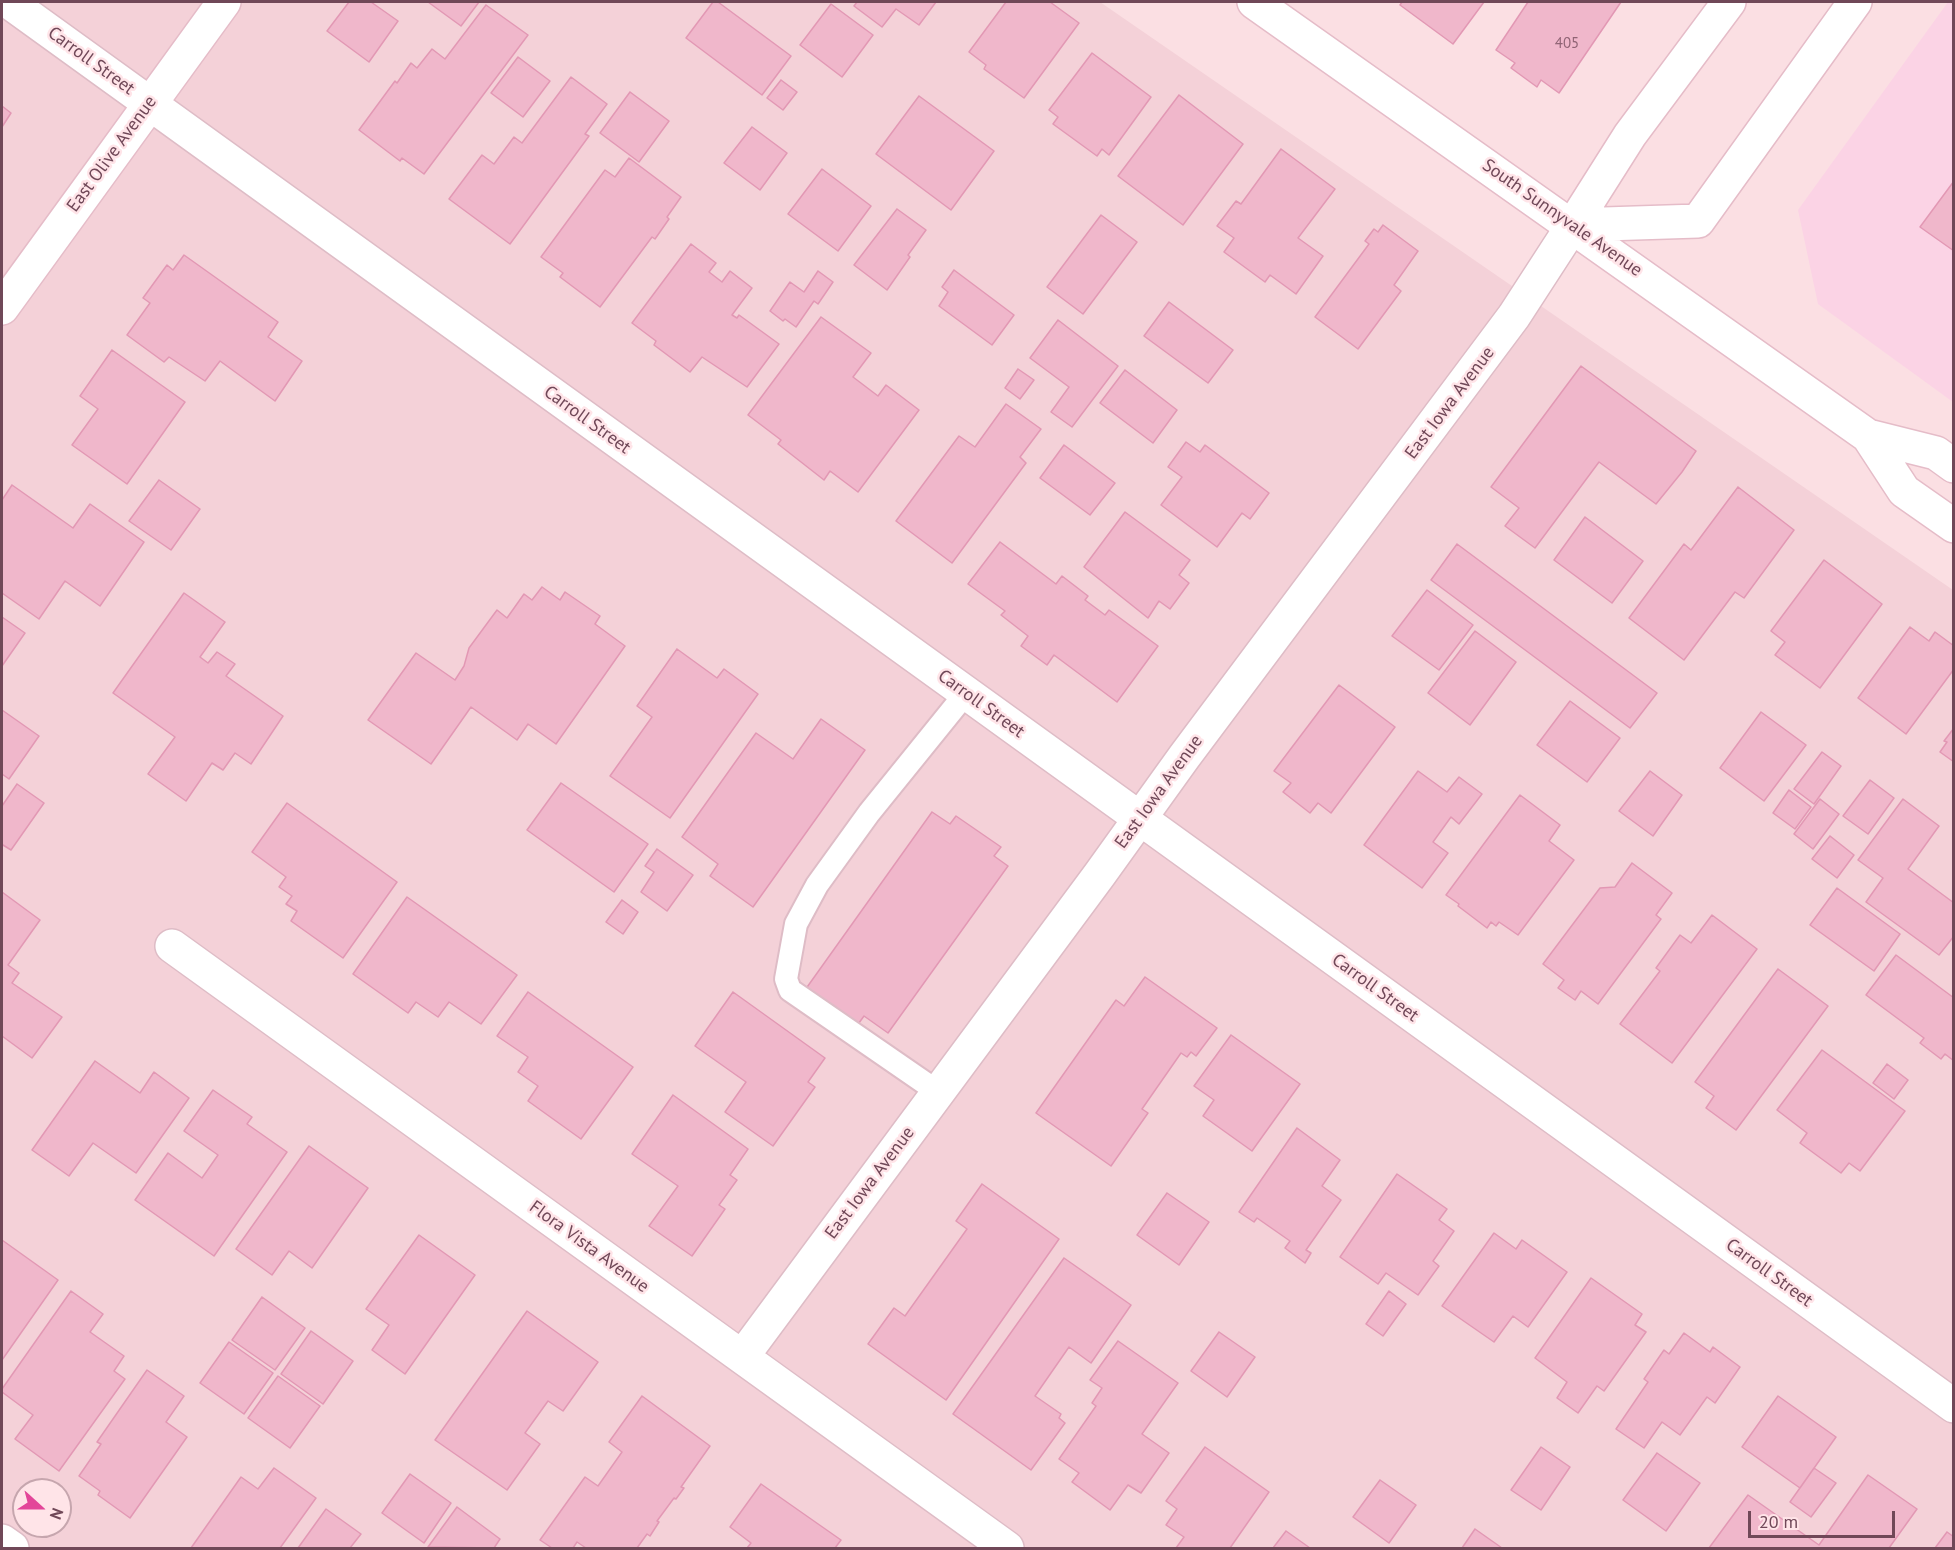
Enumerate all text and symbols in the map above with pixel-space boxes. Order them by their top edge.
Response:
street label: Carroll Street [43,22,139,100]
house number: 405 [1555,35,1579,53]
street label: East Olive Avenue [63,92,161,216]
street label: South Sunnyvale Avenue [1478,155,1646,281]
street label: East Iowa Avenue [1401,343,1499,463]
street label: Carroll Street [539,381,635,459]
street label: Carroll Street [933,665,1029,743]
street label: East Iowa Avenue [1111,731,1207,853]
street label: Carroll Street [1327,949,1423,1027]
street label: East Iowa Avenue [821,1123,919,1243]
street label: Flora Vista Avenue [525,1196,653,1298]
street label: Carroll Street [1721,1234,1817,1312]
north arrow [12,1478,72,1538]
scale bar [1751,1499,1898,1537]
text: N [46,1505,68,1522]
text: 20 m [1759,1510,1798,1533]

